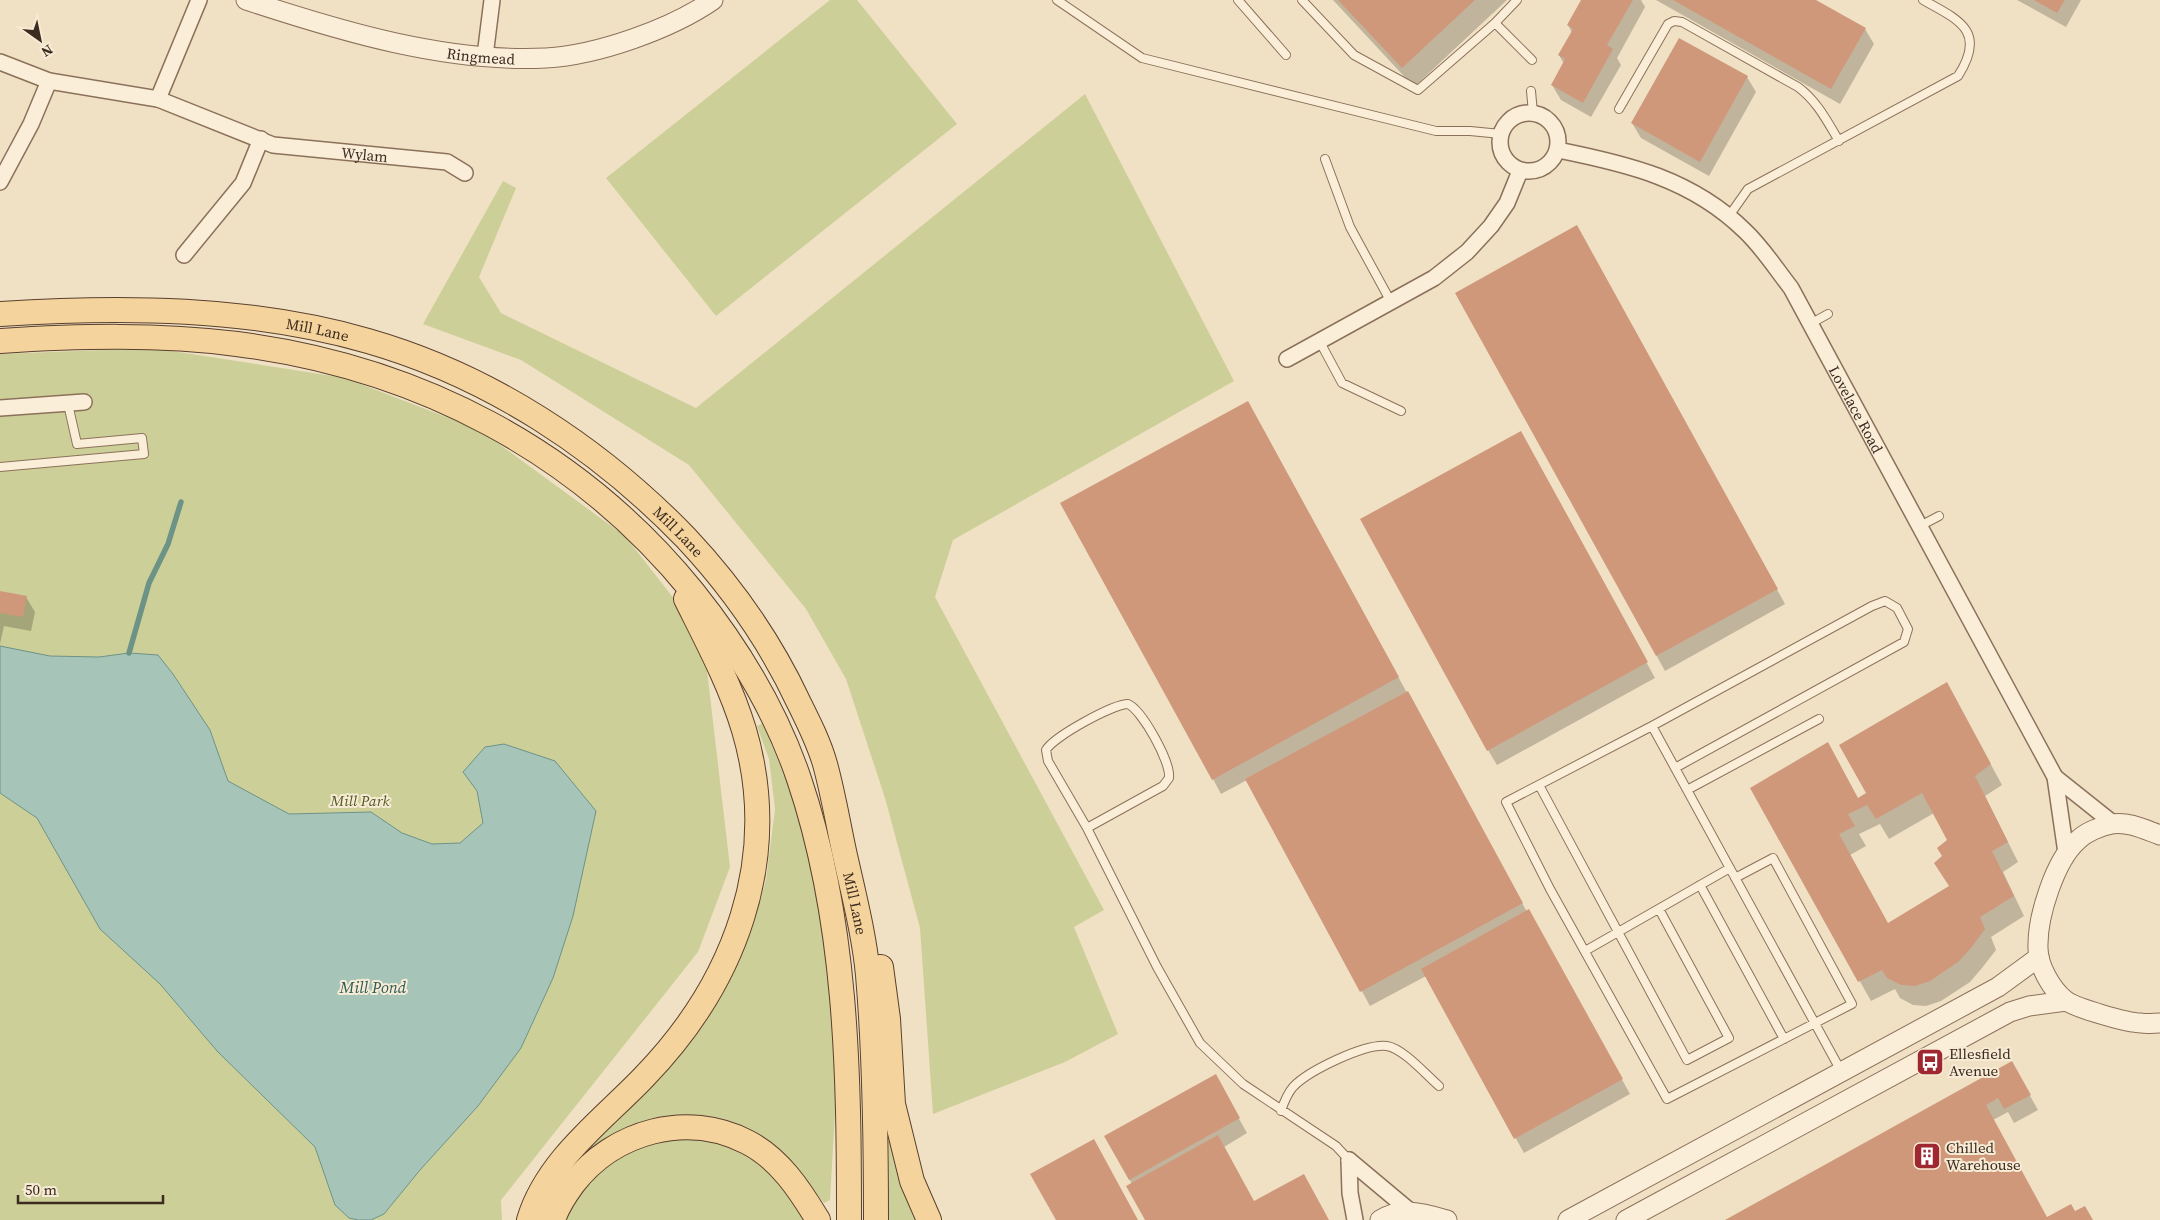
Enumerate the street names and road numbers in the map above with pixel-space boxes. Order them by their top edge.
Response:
street label: Ringmead [445,42,516,69]
street label: Wylam [340,141,389,167]
street label: Mill Lane [285,312,352,346]
street label: Lovelace Road [1824,362,1889,457]
street label: Mill Lane [649,501,709,561]
street label: Mill Lane [839,870,873,937]

